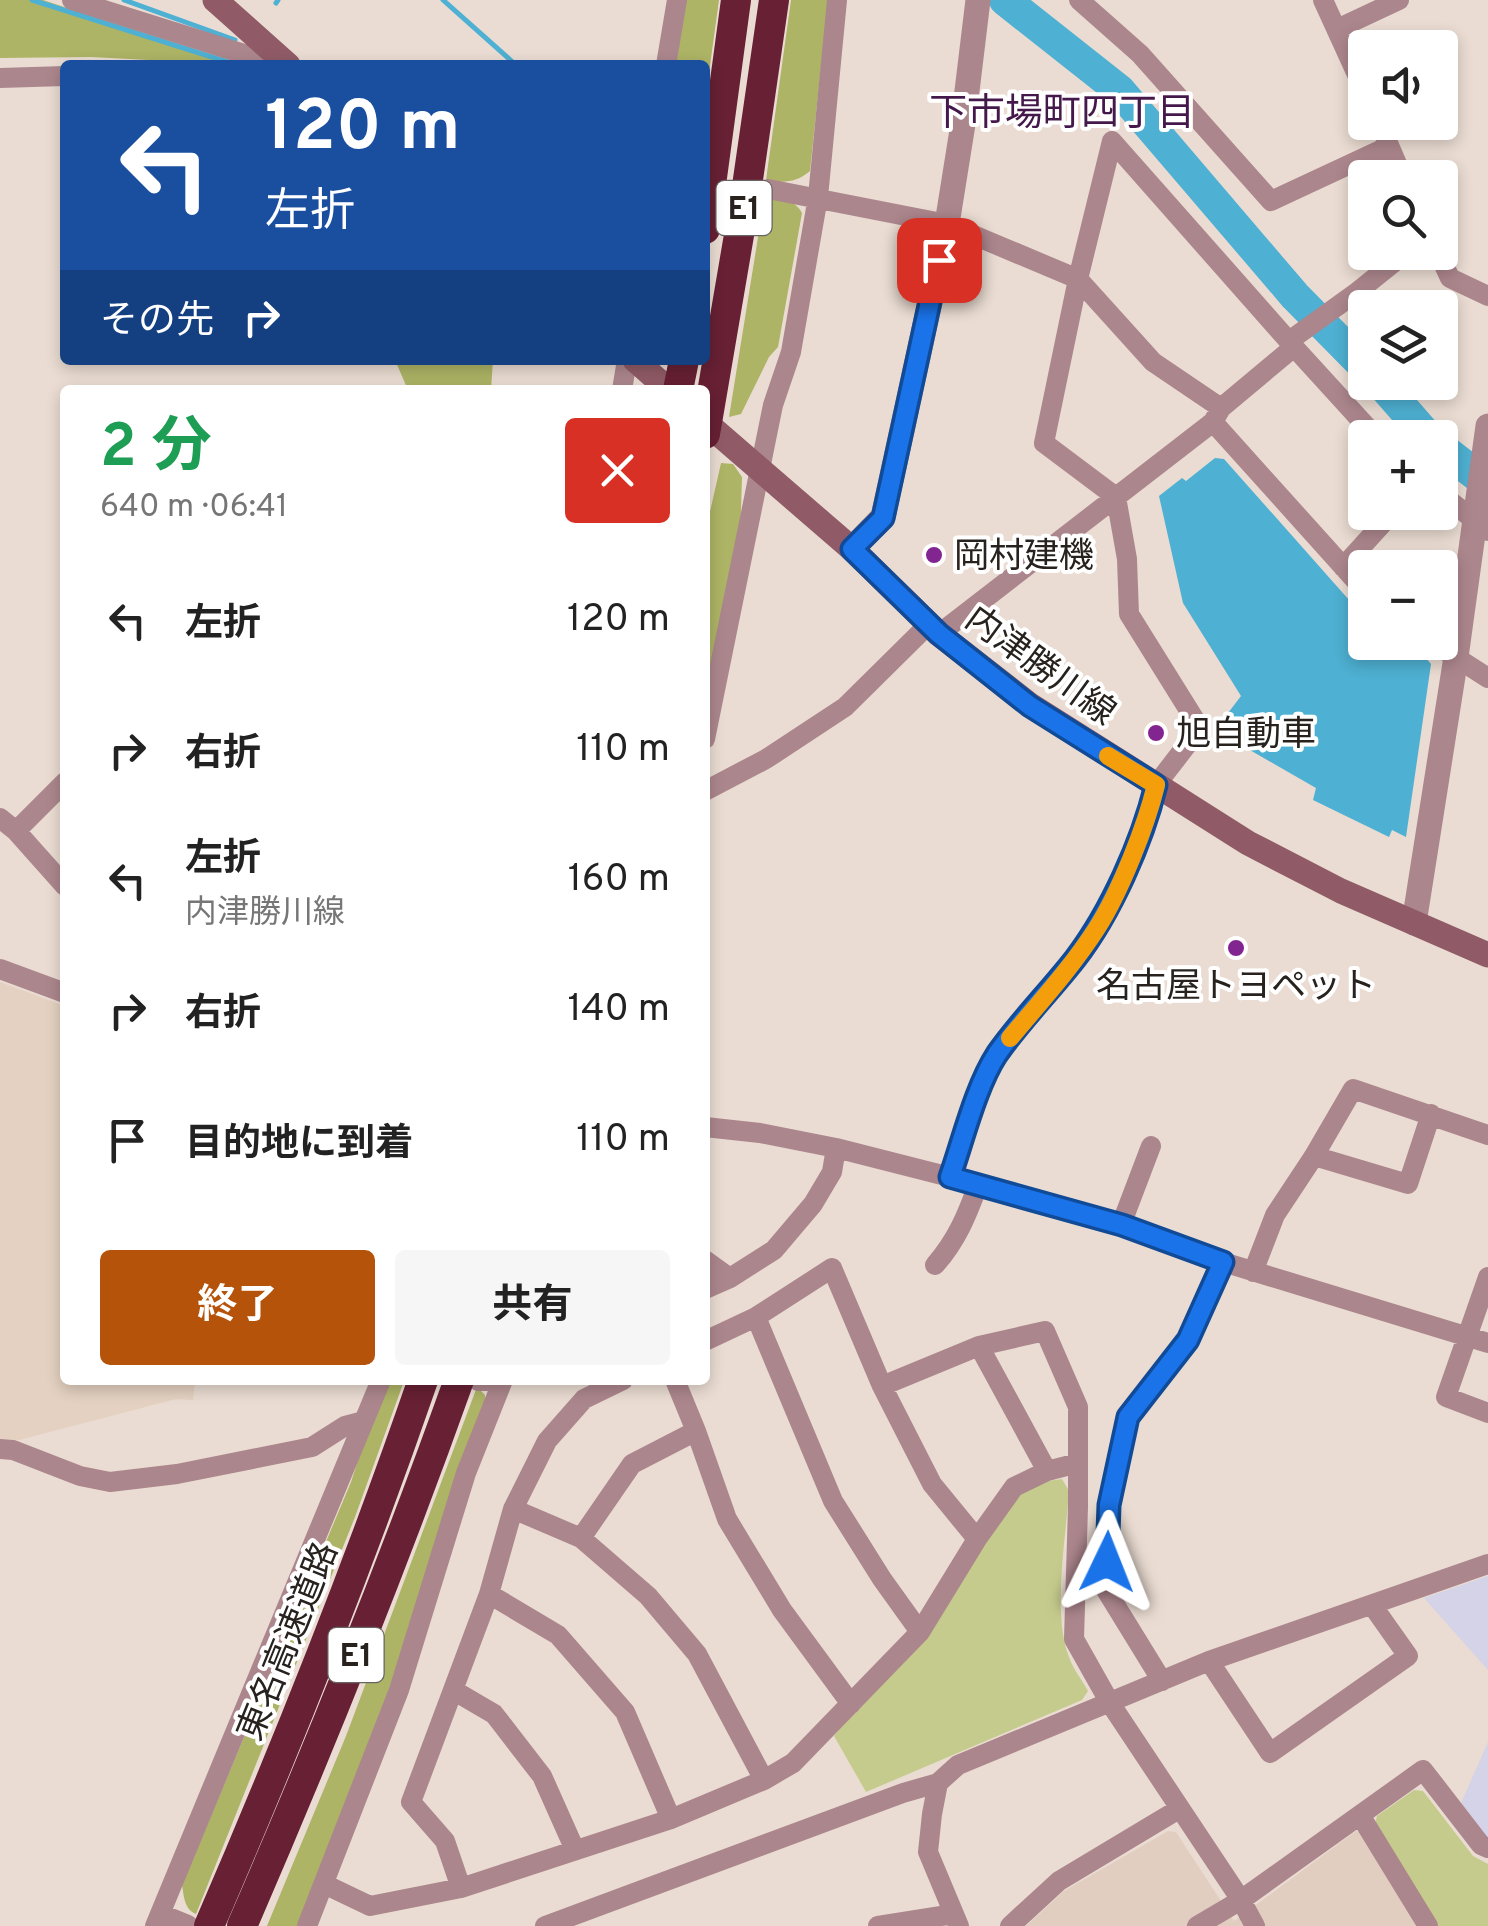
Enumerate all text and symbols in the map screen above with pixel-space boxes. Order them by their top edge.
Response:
map controls [1348,30,1458,660]
button: sound [1348,30,1458,140]
text: 120 m [265,86,461,175]
district label: 下市場町四丁目 [929,91,1195,140]
icon: left [100,100,230,230]
button: search [1348,160,1458,270]
road number: E1 [716,181,772,235]
text: 左折 [265,185,355,242]
pin [897,218,982,303]
icon: arrive [912,233,967,288]
icon: right [234,290,289,345]
button: layers [1348,290,1458,400]
text: その先 [100,298,214,347]
text: 2 分 [100,412,212,488]
button: close [565,418,670,523]
button: + [1348,420,1458,530]
text: 640 m · 06:41 [100,488,288,528]
place label: 岡村建機 [954,536,1094,580]
marker: 岡村建機 [923,544,945,566]
button: − [1348,550,1458,660]
icon: left [100,593,155,648]
text: 120 m [567,596,670,645]
street label: 内津勝川線 [956,598,1123,737]
text: 左折 [185,601,261,650]
place label: 旭自動車 [1176,714,1316,758]
marker: 旭自動車 [1145,722,1167,744]
icon: right [100,723,155,778]
text: 110 m [576,726,670,775]
text: 右折 [185,731,261,780]
text: 左折 [185,836,261,885]
icon: left [100,853,155,908]
text: 160 m [568,856,670,905]
text: 内津勝川線 [185,894,345,934]
marker: 名古屋トヨペット [1225,937,1247,959]
place label: 名古屋トヨペット [1096,966,1376,1010]
icon: right [100,983,155,1038]
text: 140 m [567,986,670,1035]
text: 右折 [185,991,261,1040]
icon: arrive [100,1113,155,1168]
text: 110 m [576,1116,670,1165]
text: 目的地に到着 [185,1121,413,1170]
button: 終了 [100,1250,375,1365]
button: 共有 [395,1250,670,1365]
position arrow [1055,1510,1159,1614]
street label: 東名高速道路 [230,1537,350,1748]
road number: E1 [328,1628,384,1682]

